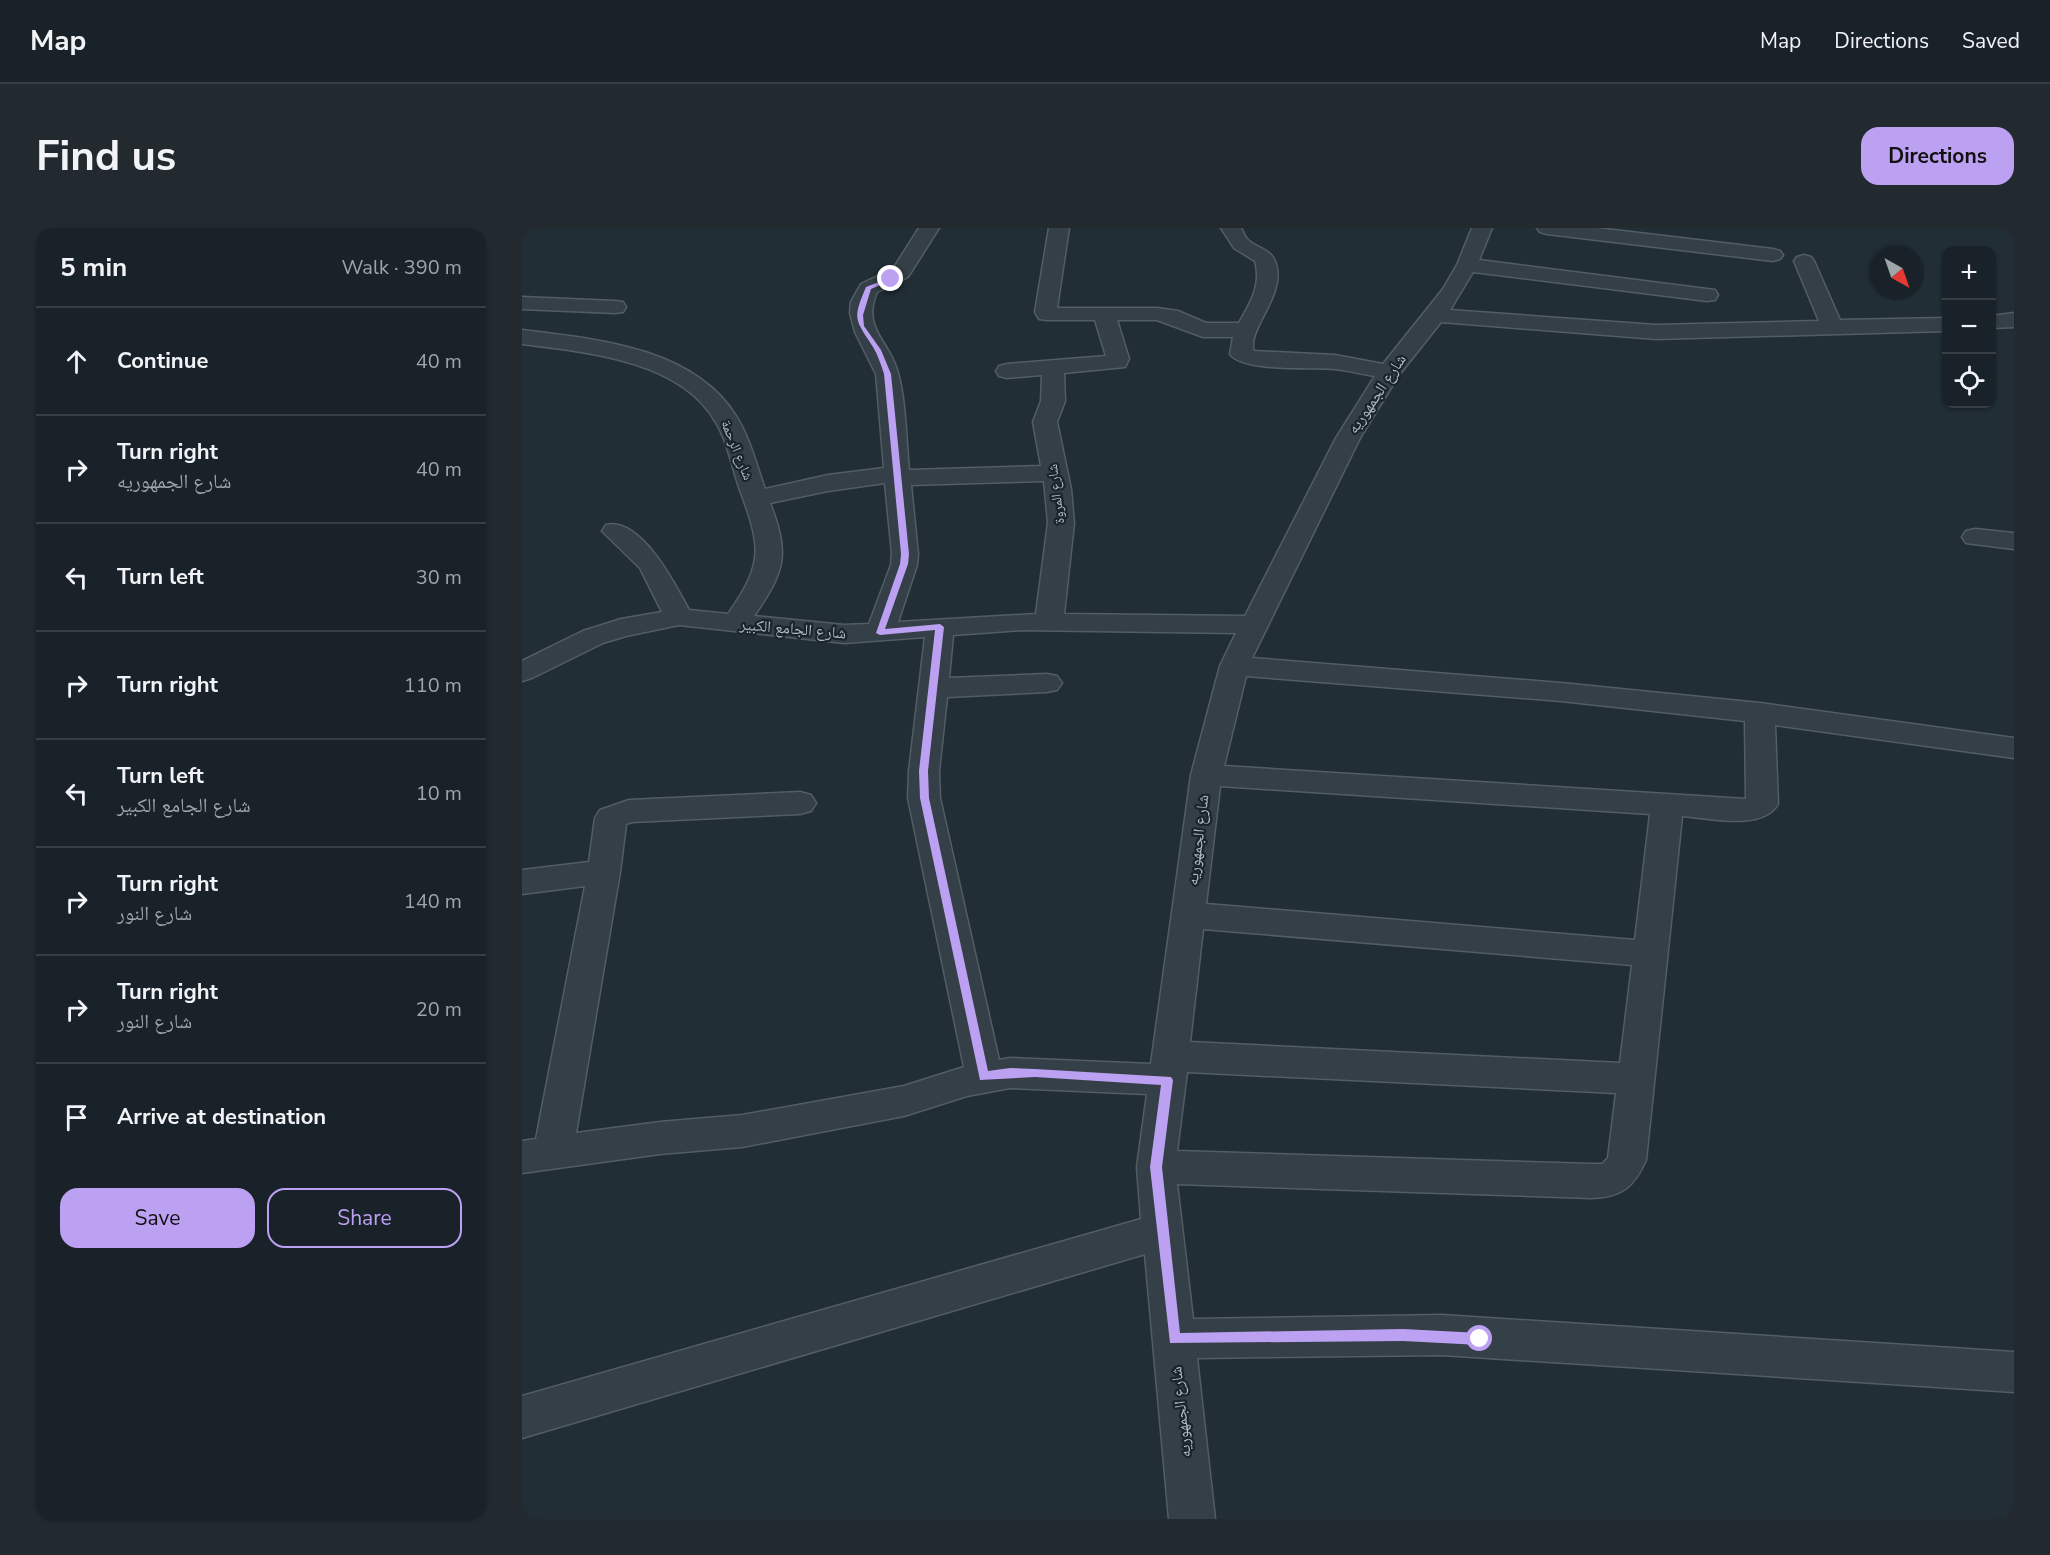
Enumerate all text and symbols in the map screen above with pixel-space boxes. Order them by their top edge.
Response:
text: Map [30,22,86,60]
text: Map [1760,27,1801,55]
text: Directions [1834,27,1929,55]
text: Saved [1962,27,2020,55]
button: Directions [1861,127,2014,185]
text: Find us [36,128,176,185]
north arrow [1870,246,1924,300]
map controls [1942,246,1996,408]
button: + [1942,246,1996,300]
text: 5 min [60,250,127,285]
text: Walk · 390 m [342,254,462,281]
route end [877,265,903,291]
button: − [1942,300,1996,354]
icon: ahead [60,345,93,378]
text: Continue [117,346,208,376]
text: 40 m [416,348,462,375]
street label: شارع الجمهوريه [1342,350,1412,438]
button: locate [1942,354,1996,408]
street label: شارع الرحمة [716,417,758,483]
text: Turn right [117,437,218,467]
icon: right [60,453,93,486]
text: 40 m [416,456,462,483]
street label: شارع المروة [1043,463,1069,525]
text: شارع الجمهوريه [117,468,231,495]
icon: left [60,561,93,594]
text: Turn left [117,562,204,592]
text: 30 m [416,564,462,591]
street label: شارع الجامع الكبير [738,613,847,645]
icon: right [60,669,93,702]
text: Turn right [117,670,218,700]
text: 110 m [404,672,462,699]
text: Turn left [117,761,204,791]
icon: left [60,777,93,810]
text: 10 m [416,780,462,807]
text: شارع الجامع الكبير [117,792,251,819]
street label: شارع الجمهوريه [1182,793,1214,887]
text: Turn right [117,869,218,899]
icon: right [60,885,93,918]
text: 140 m [404,888,462,915]
text: شارع النور [117,900,192,927]
text: Turn right [117,977,218,1007]
icon: right [60,993,93,1026]
text: 20 m [416,996,462,1023]
text: شارع النور [117,1008,192,1035]
icon: arrive [60,1101,93,1134]
text: Arrive at destination [117,1102,326,1132]
button: Save [60,1188,255,1248]
button: Share [267,1188,462,1248]
route start [1466,1325,1492,1351]
street label: شارع الجمهوريه [1165,1365,1197,1459]

